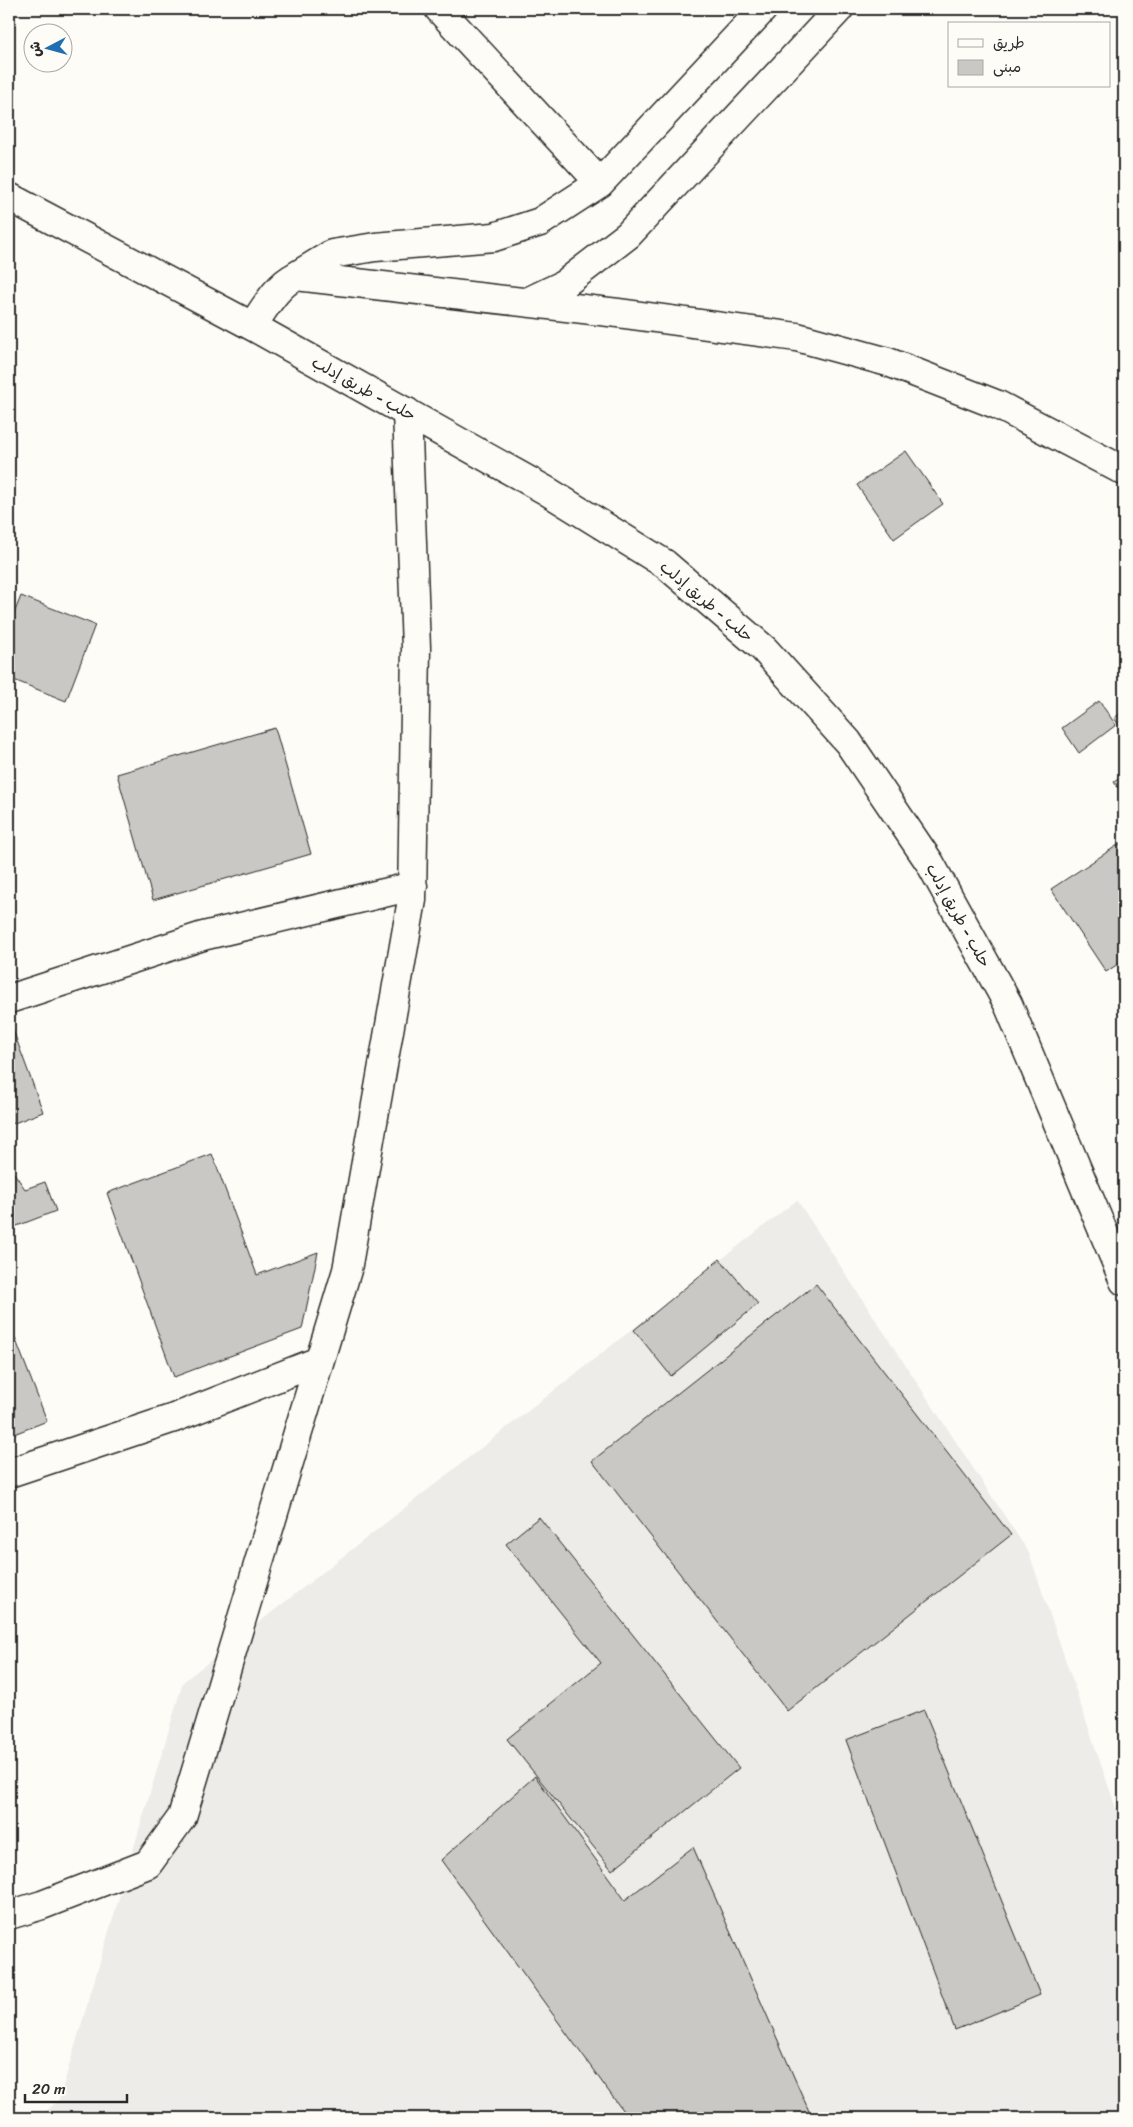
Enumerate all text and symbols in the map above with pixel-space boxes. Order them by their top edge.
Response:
north arrow [22,22,72,72]
legend [948,22,1110,88]
text: طريق [993,30,1025,56]
text: ش [22,40,49,58]
text: مبنى [993,54,1021,80]
street label: حلب - طريق إدلب [306,348,421,429]
street label: حلب - طريق إدلب [653,553,760,650]
street label: حلب - طريق إدلب [918,858,999,973]
scale bar [25,2072,128,2104]
text: 20 m [32,2076,66,2102]

